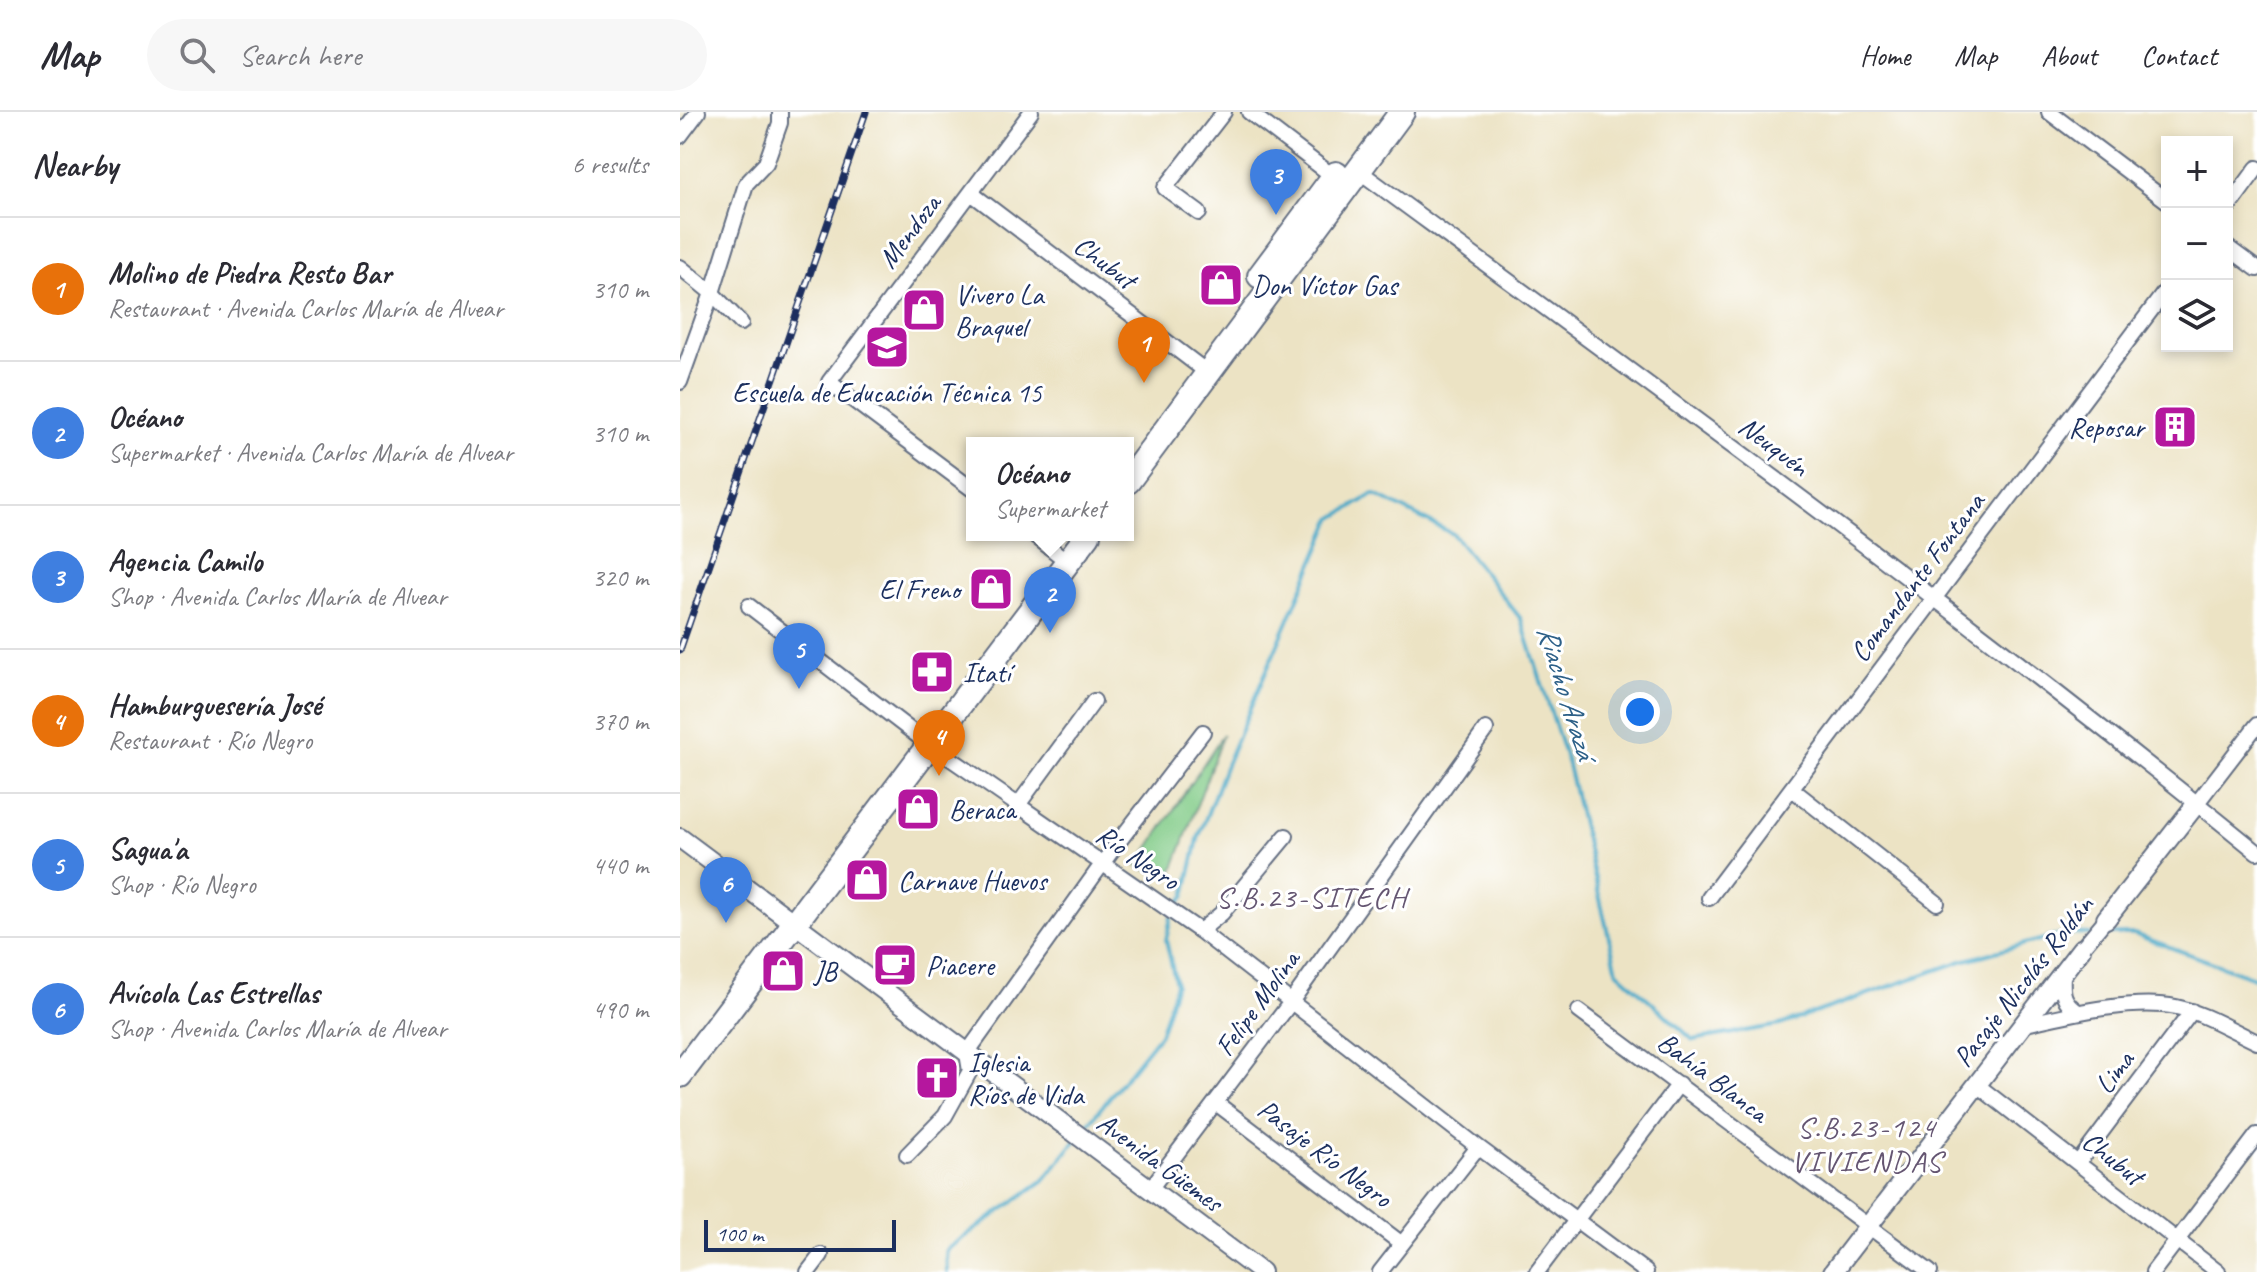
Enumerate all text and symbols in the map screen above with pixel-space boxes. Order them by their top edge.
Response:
search box [147,19,707,91]
text: Map [40,32,99,79]
icon: search [175,33,219,77]
text: Search here [239,36,361,74]
text: Home [1860,38,1910,73]
text: Map [1954,38,1997,73]
text: About [2041,38,2097,73]
text: Contact [2141,38,2217,73]
map controls [2161,136,2233,352]
button: + [2161,136,2233,208]
text: Nearby [32,143,118,186]
text: 6 results [572,148,648,181]
pin: 3 [1250,149,1302,215]
street label: Mendoza [870,185,949,275]
button: − [2161,208,2233,280]
street label: Chubut [1067,227,1146,299]
text: Molino de Piedra Resto Bar [108,254,391,292]
shop icon: Don Víctor Gas [1197,261,1245,309]
place label: Don Víctor Gas [1252,268,1399,303]
text: 1 [52,273,64,306]
text: 310 m [592,273,648,306]
place label: Vivero La Braquel [955,277,1045,344]
button: layers [2161,280,2233,352]
shop icon: Vivero La Braquel [900,286,948,334]
text: Restaurant · Avenida Carlos María de Alvear [108,292,503,325]
pin: 1 [1118,317,1170,383]
school or university icon: Escuela de Educación Técnica 15 [863,323,911,371]
place label: Escuela de Educación Técnica 15 [732,375,1043,410]
text: Océano [108,398,182,436]
building icon: Reposar [2151,403,2199,451]
street label: Neuquén [1732,408,1817,485]
place label: Reposar [2069,410,2146,445]
text: 2 [52,417,64,450]
text: 310 m [592,417,648,450]
text: Supermarket · Avenida Carlos María de Alvear [108,436,513,469]
popup [966,437,1134,541]
text: Océano [995,454,1069,492]
street label: Comandante Fontana [1842,484,1993,669]
text: Supermarket [995,492,1105,525]
text: Agencia Camilo [108,542,262,580]
text: 3 [52,561,64,594]
text: 320 m [592,561,648,594]
shop icon: El Freno [967,565,1015,613]
pin: 2 [1024,567,1076,633]
place label: El Freno [879,572,963,607]
text: Shop · Avenida Carlos María de Alvear [108,580,447,613]
water label: Riacho Arazá [1529,621,1607,770]
pin: 5 [773,623,825,689]
pharmacy icon: Itatí [908,648,956,696]
place label: Itatí [963,655,1016,690]
text: Hamburguesería José [108,686,321,724]
your location [1620,692,1660,732]
text: 4 [52,705,64,738]
text: 370 m [592,705,648,738]
pin: 4 [913,710,965,776]
text: Restaurant · Río Negro [108,724,312,757]
shop icon: Beraca [894,785,942,833]
place label: Beraca [949,792,1018,827]
street label: Río Negro [1090,817,1188,899]
text: Sagua'a [108,830,187,868]
text: 5 [52,849,64,882]
text: 440 m [592,849,648,882]
shop icon: Carnave Huevos [843,856,891,904]
pin: 6 [700,857,752,923]
place label: Carnave Huevos [898,863,1049,898]
text: Shop · Río Negro [108,868,256,901]
district label: S.B.23-SITECH [1216,878,1411,916]
street label: Pasaje Nicolás Roldán [1945,887,2102,1074]
cafe icon: Piacere [871,941,919,989]
street label: Felipe Molina [1207,941,1309,1063]
shop icon: JB [759,947,807,995]
place label: Piacere [926,948,996,983]
place label: JB [812,954,840,989]
text: Avícola Las Estrellas [108,974,320,1012]
text: 6 [52,993,64,1026]
text: 490 m [592,993,648,1026]
text: Shop · Avenida Carlos María de Alvear [108,1012,447,1045]
street label: Bahía Blanca [1651,1024,1777,1131]
street label: Lima [2087,1042,2142,1100]
place label: Iglesia Ríos de Vida [968,1045,1085,1112]
church icon: Iglesia Ríos de Vida [913,1054,961,1102]
street label: Pasaje Río Negro [1251,1091,1401,1216]
street label: Avenida Güemes [1090,1105,1232,1221]
district label: S.B.23-124 VIVIENDAS [1791,1108,1946,1180]
street label: Chubut [2075,1123,2154,1195]
scale bar [704,1216,896,1252]
text: 100 m [716,1220,763,1248]

